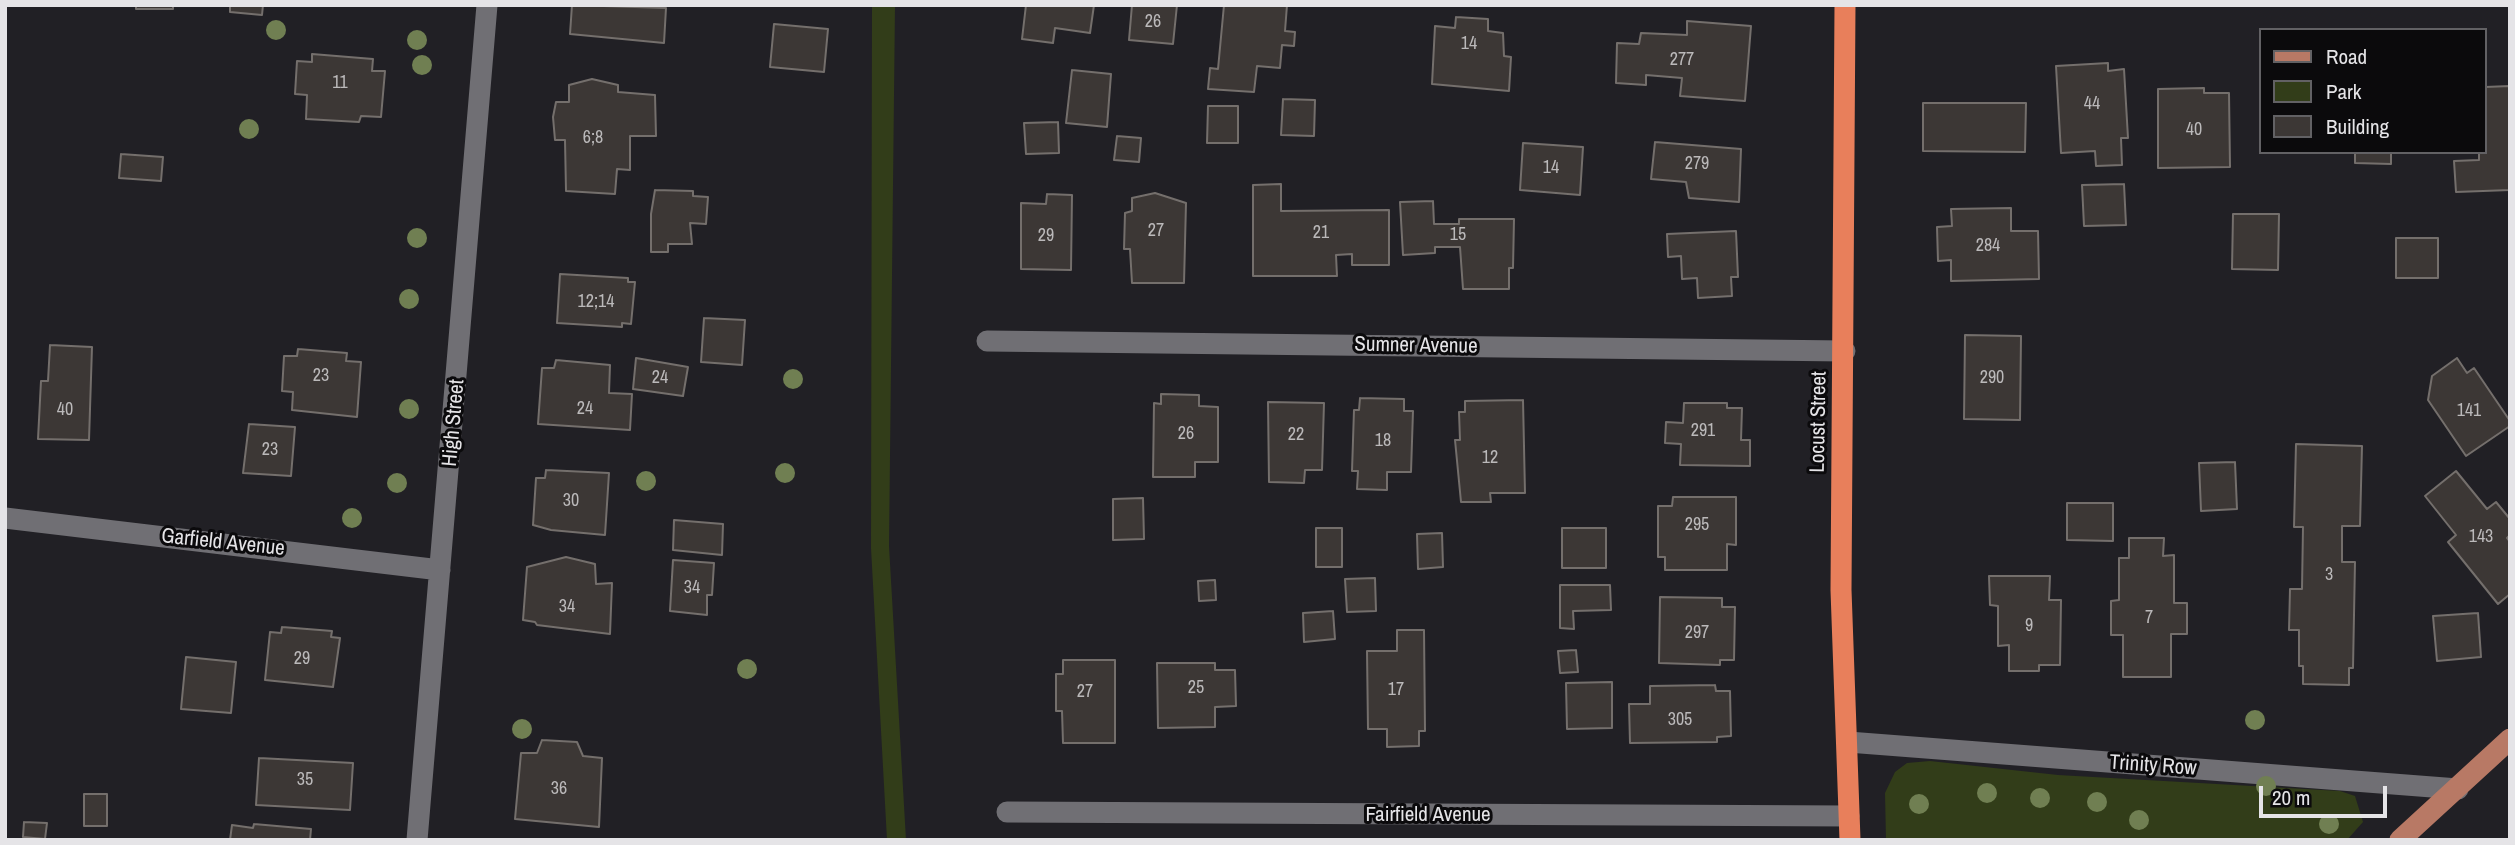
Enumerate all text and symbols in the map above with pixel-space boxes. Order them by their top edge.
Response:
house number: 26 [1145,11,1161,33]
legend [2260,28,2487,154]
house number: 14 [1461,33,1477,55]
text: Road [2326,42,2367,71]
house number: 277 [1670,49,1694,71]
house number: 11 [332,72,348,94]
text: Park [2326,77,2361,106]
house number: 44 [2084,93,2100,115]
text: Building [2326,112,2389,141]
house number: 40 [2186,119,2202,141]
house number: 6;8 [583,127,603,149]
house number: 279 [1685,153,1709,175]
house number: 14 [1543,157,1559,179]
house number: 27 [1148,220,1164,242]
house number: 21 [1313,222,1329,244]
house number: 15 [1450,224,1466,246]
house number: 29 [1038,225,1054,247]
house number: 284 [1976,235,2000,257]
house number: 12;14 [578,291,614,313]
street label: Sumner Avenue [1354,332,1478,360]
house number: 23 [313,365,329,387]
house number: 24 [652,367,668,389]
house number: 290 [1980,367,2004,389]
street label: Locust Street [1806,371,1832,473]
street label: High Street [438,379,470,467]
house number: 24 [577,398,593,420]
house number: 40 [57,399,73,421]
house number: 141 [2457,400,2481,422]
house number: 291 [1691,420,1715,442]
house number: 26 [1178,423,1194,445]
house number: 22 [1288,424,1304,446]
house number: 18 [1375,430,1391,452]
house number: 23 [262,439,278,461]
house number: 12 [1482,447,1498,469]
house number: 30 [563,490,579,512]
house number: 295 [1685,514,1709,536]
street label: Garfield Avenue [160,524,286,562]
house number: 143 [2469,526,2493,548]
house number: 3 [2325,564,2333,586]
house number: 34 [684,577,700,599]
house number: 34 [559,596,575,618]
house number: 7 [2145,607,2153,629]
house number: 9 [2025,615,2033,637]
house number: 297 [1685,622,1709,644]
house number: 29 [294,648,310,670]
house number: 25 [1188,677,1204,699]
house number: 17 [1388,679,1404,701]
house number: 27 [1077,681,1093,703]
house number: 305 [1668,709,1692,731]
street label: Trinity Row [2109,750,2197,782]
house number: 35 [297,769,313,791]
scale bar [2263,772,2391,816]
house number: 36 [551,778,567,800]
text: 20 m [2272,783,2310,812]
street label: Fairfield Avenue [1365,802,1491,828]

